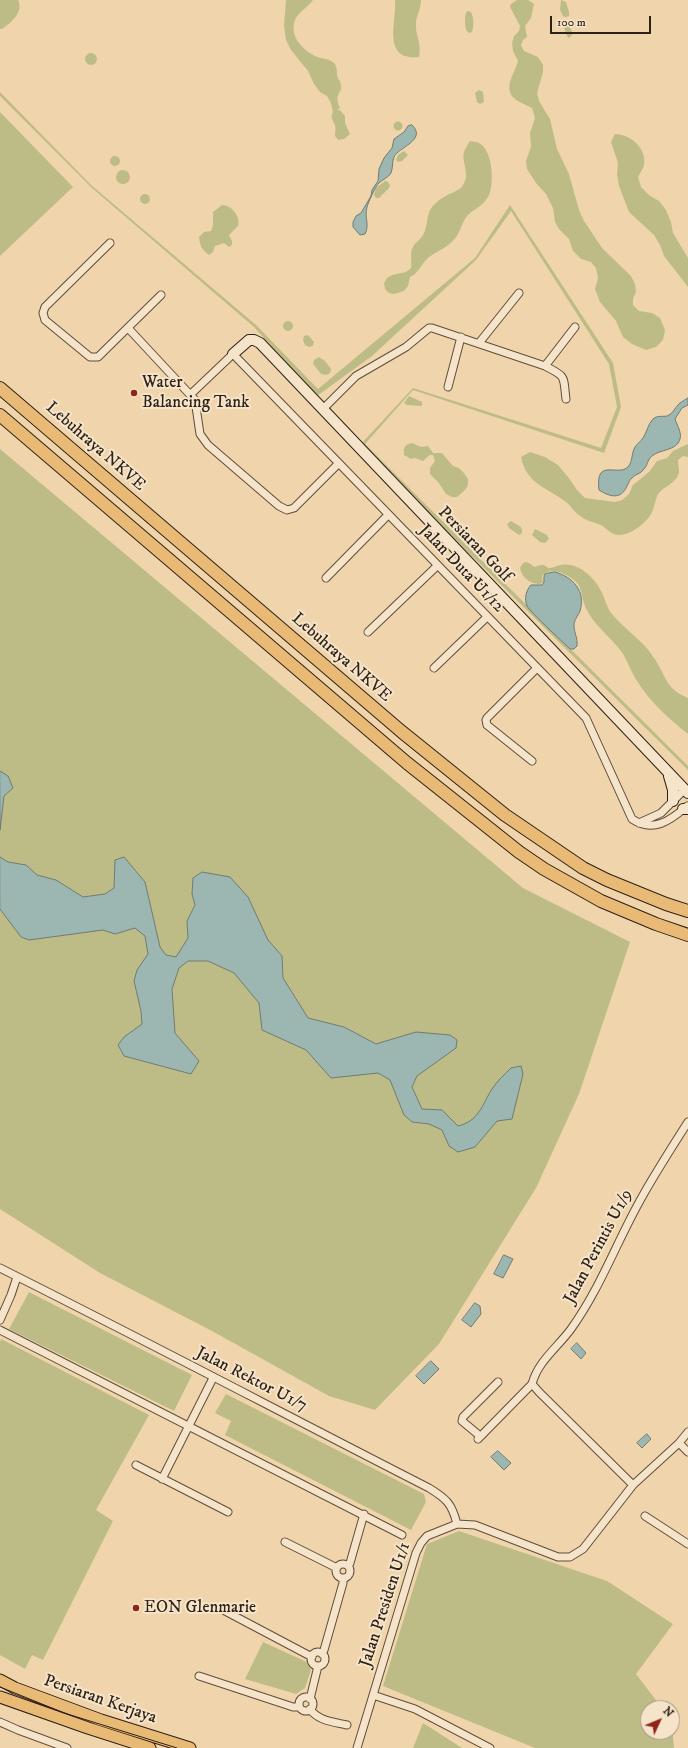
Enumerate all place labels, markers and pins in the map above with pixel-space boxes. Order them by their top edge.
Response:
place label: Water Balancing Tank [142,373,250,413]
marker: Water Balancing Tank [129,388,139,398]
place label: EON Glenmarie [144,1598,256,1618]
marker: EON Glenmarie [131,1603,141,1613]

